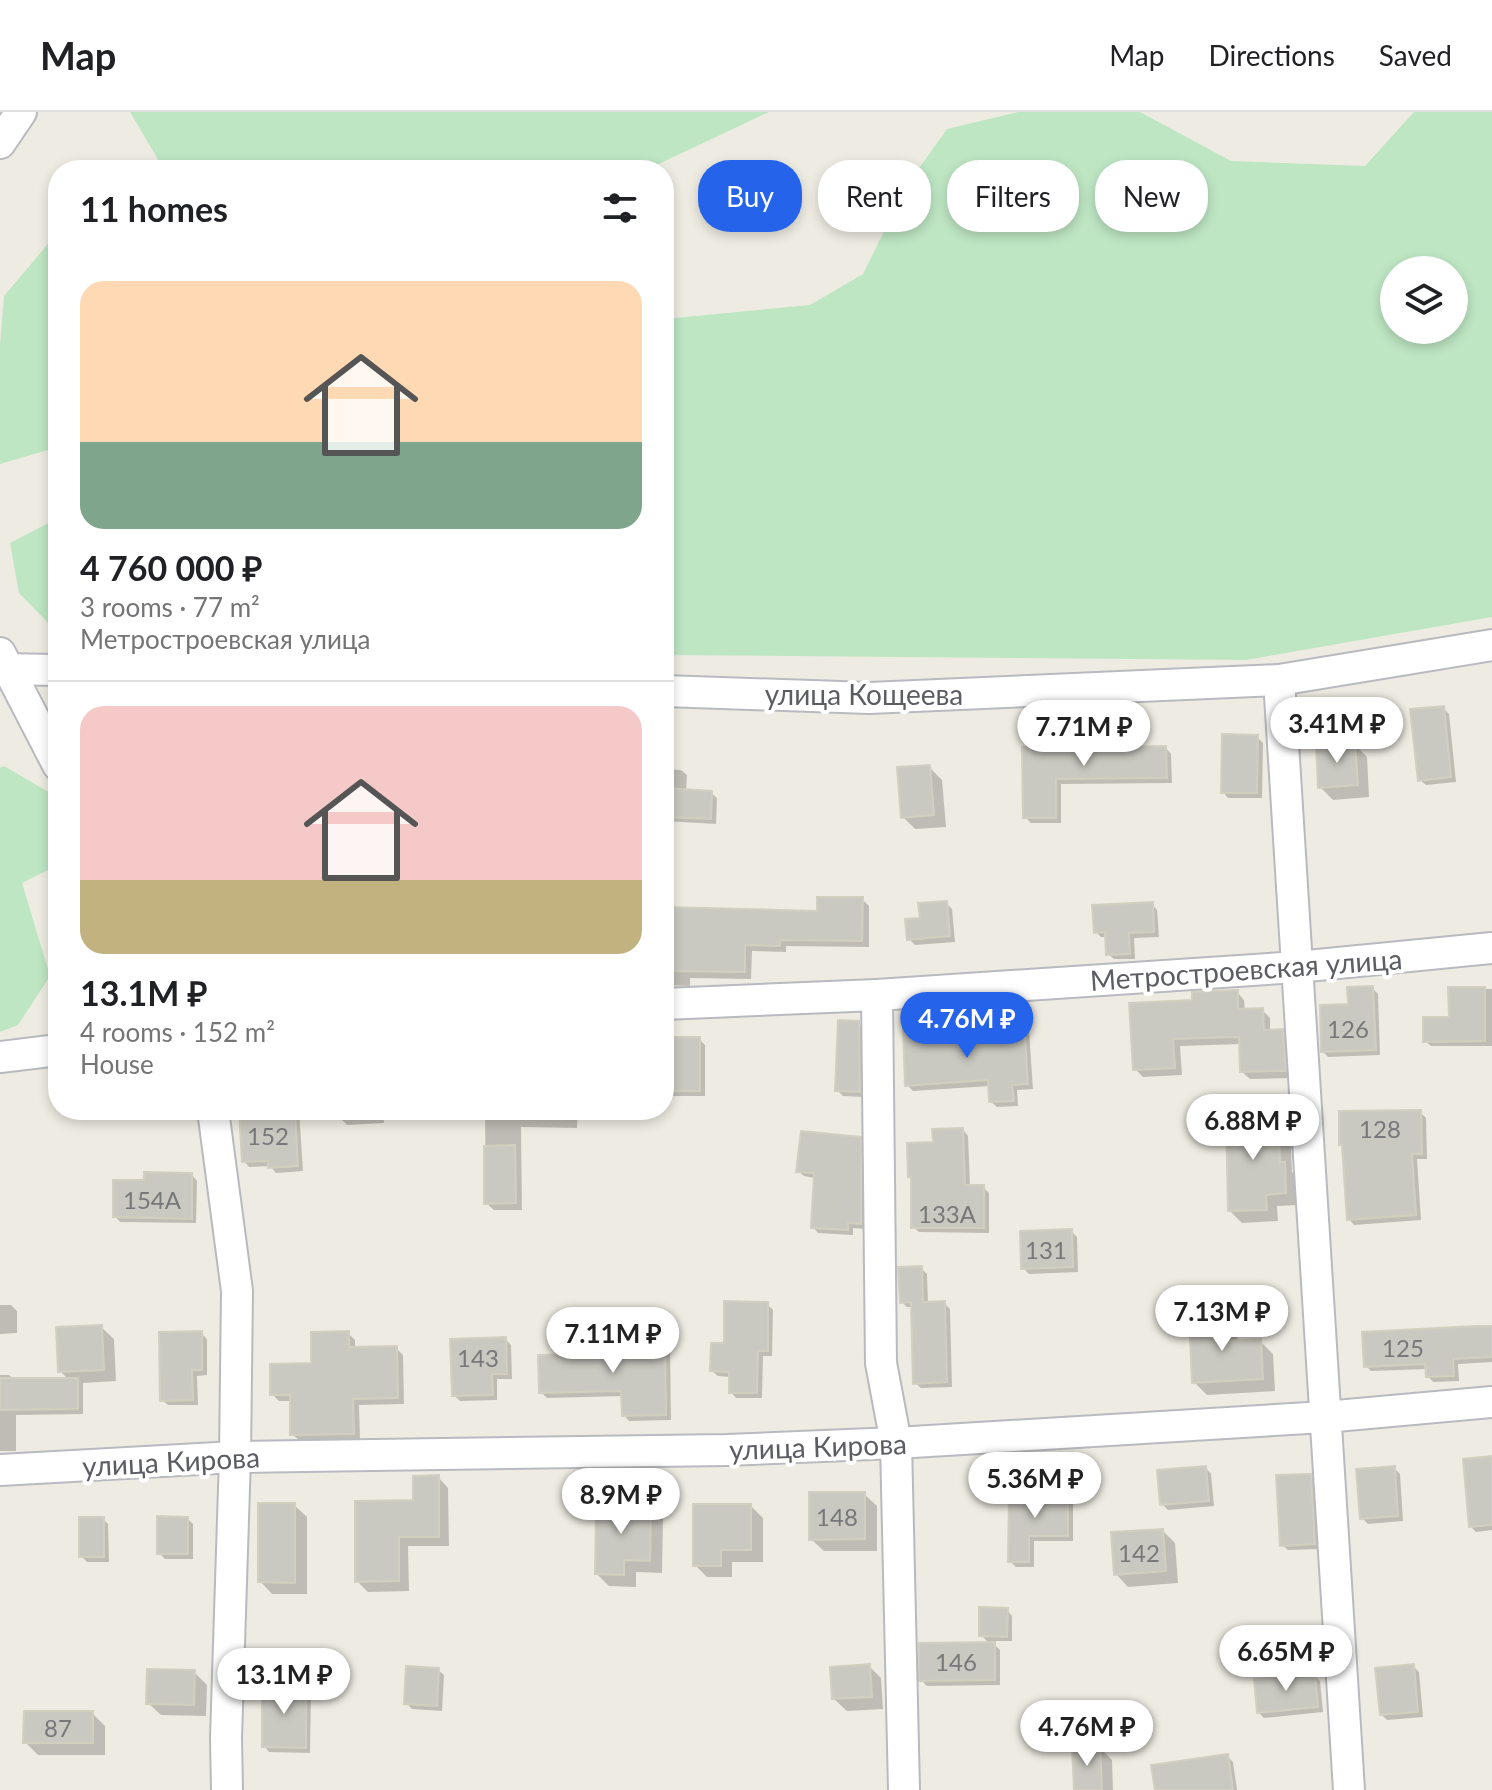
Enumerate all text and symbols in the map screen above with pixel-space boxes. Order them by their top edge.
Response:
text: Map [40,32,116,78]
text: Map [1109,38,1164,72]
text: Directions [1208,38,1335,72]
text: Saved [1379,38,1452,72]
chip: Buy [698,160,802,232]
chip: Rent [818,160,931,232]
chip: Filters [947,160,1079,232]
chip: New [1095,160,1208,232]
icon: filters [598,186,642,230]
text: 11 homes [80,188,228,229]
map controls [1380,256,1468,344]
button: layers [1380,256,1468,344]
icon: home [289,333,433,477]
text: 4 760 000 ₽ [80,547,263,588]
text: 3 rooms · 77 m² [80,591,260,623]
text: Метростроевская улица [80,623,371,655]
street label: улица Кощеева [765,677,963,711]
pin: 3.41M ₽ [1263,697,1411,765]
pin: 7.71M ₽ [1010,700,1158,768]
text: 3.41M ₽ [1288,707,1386,739]
text: 7.71M ₽ [1035,710,1133,742]
icon: home [289,758,433,902]
street label: Метростроевская улица [1089,941,1403,997]
text: 13.1M ₽ [80,972,207,1013]
pin: 4.76M ₽ [893,992,1041,1060]
text: 4.76M ₽ [918,1002,1016,1034]
house number: 126 [1327,1014,1369,1043]
text: 4 rooms · 152 m² [80,1016,275,1048]
text: House [80,1048,154,1080]
pin: 6.88M ₽ [1179,1094,1327,1162]
text: 6.88M ₽ [1204,1104,1302,1136]
house number: 128 [1359,1114,1401,1143]
house number: 152 [247,1121,289,1150]
house number: 154А [123,1185,182,1214]
house number: 133А [918,1199,977,1228]
house number: 131 [1025,1235,1067,1264]
pin: 7.13M ₽ [1148,1285,1296,1353]
text: 7.13M ₽ [1173,1295,1271,1327]
pin: 7.11M ₽ [539,1307,687,1375]
text: 7.11M ₽ [564,1317,662,1349]
house number: 125 [1382,1333,1424,1362]
house number: 143 [457,1343,499,1372]
street label: улица Кирова [729,1426,907,1466]
street label: улица Кирова [81,1439,261,1483]
pin: 5.36M ₽ [961,1452,1109,1520]
text: 5.36M ₽ [986,1462,1084,1494]
pin: 8.9M ₽ [556,1468,686,1536]
text: 8.9M ₽ [580,1478,662,1510]
house number: 148 [816,1502,858,1531]
house number: 142 [1118,1538,1160,1567]
pin: 6.65M ₽ [1212,1625,1360,1693]
text: 6.65M ₽ [1237,1635,1335,1667]
house number: 146 [935,1647,977,1676]
pin: 13.1M ₽ [210,1648,358,1716]
text: 13.1M ₽ [235,1658,333,1690]
pin: 4.76M ₽ [1013,1700,1161,1768]
text: 4.76M ₽ [1038,1710,1136,1742]
house number: 87 [44,1713,72,1742]

